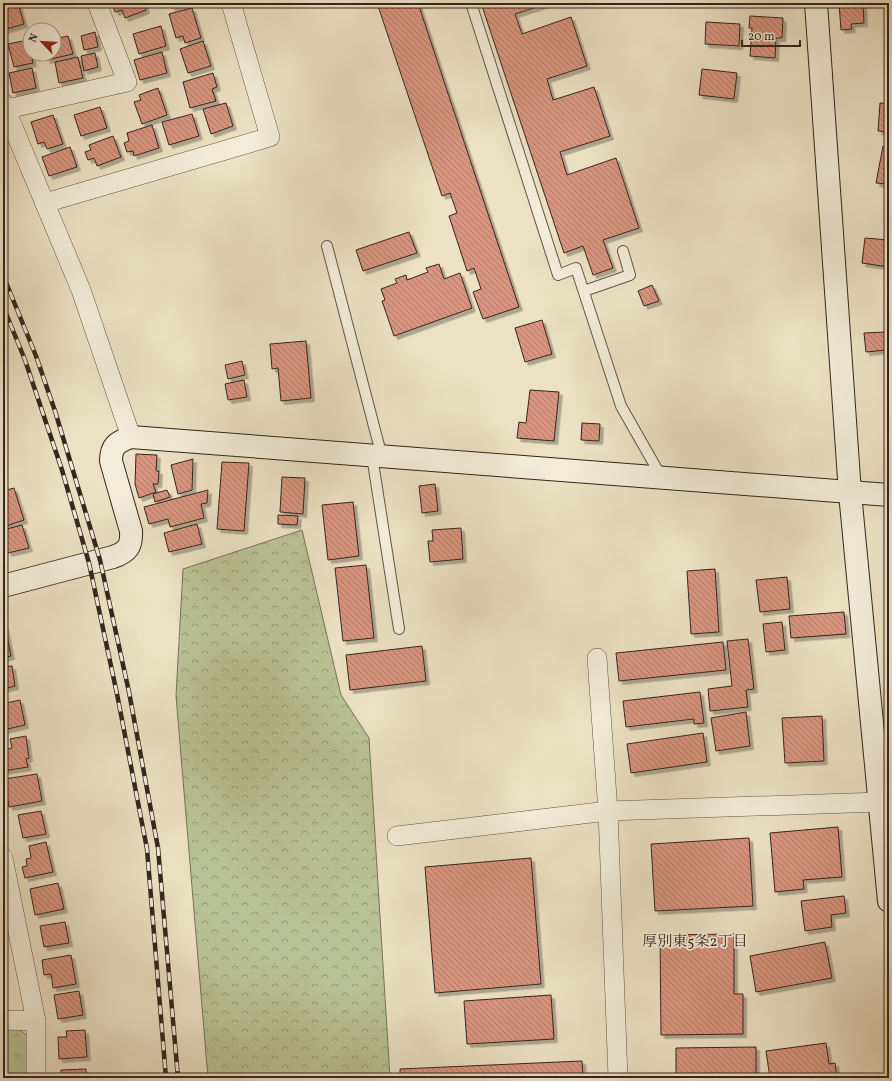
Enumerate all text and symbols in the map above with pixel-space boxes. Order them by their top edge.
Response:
north arrow [22,22,62,62]
scale bar [742,22,800,48]
text: 20 m [748,29,775,45]
text: N [26,32,43,45]
district label: 厚別東5条2丁目 [642,932,748,953]

